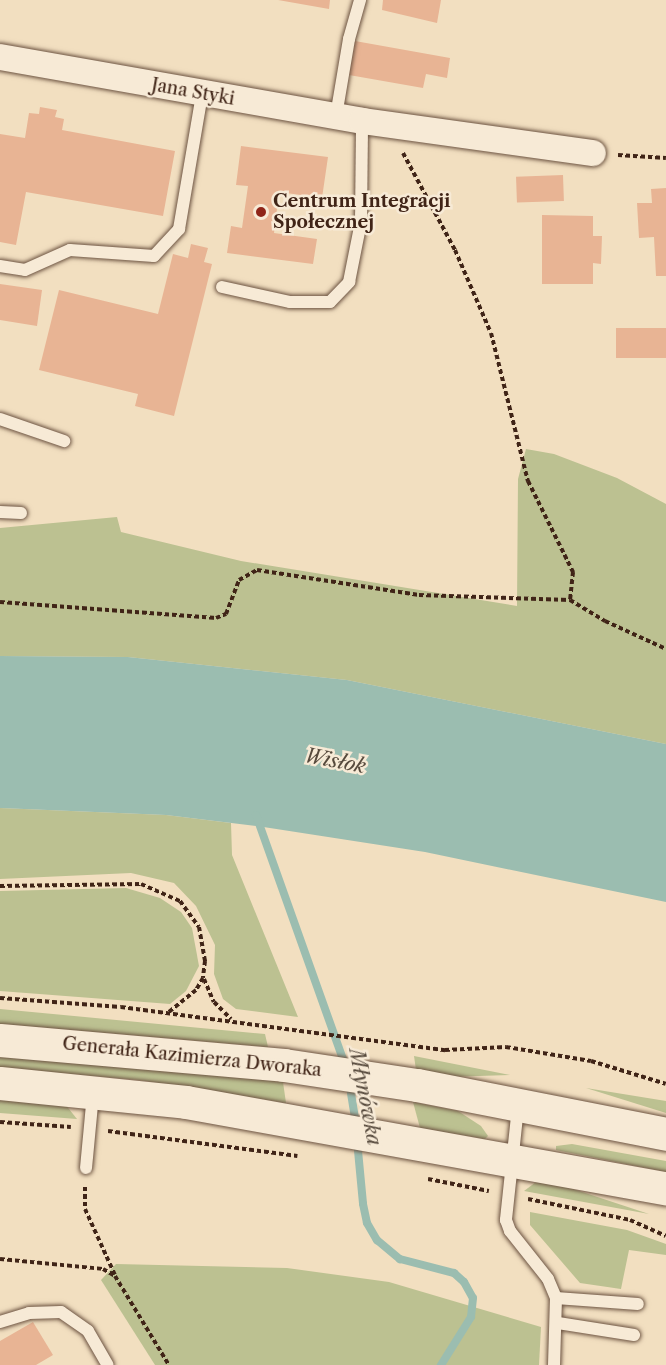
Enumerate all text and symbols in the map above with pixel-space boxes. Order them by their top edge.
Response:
street label: Jana Styki [150,74,236,110]
place label: Centrum Integracji Społecznej [273,191,450,234]
marker: Centrum Integracji Społecznej [254,205,268,219]
water label: Wisłok [302,743,368,779]
street label: Generała Kazimierza Dworaka [61,1033,323,1081]
water label: Młynówka [344,1046,386,1148]

